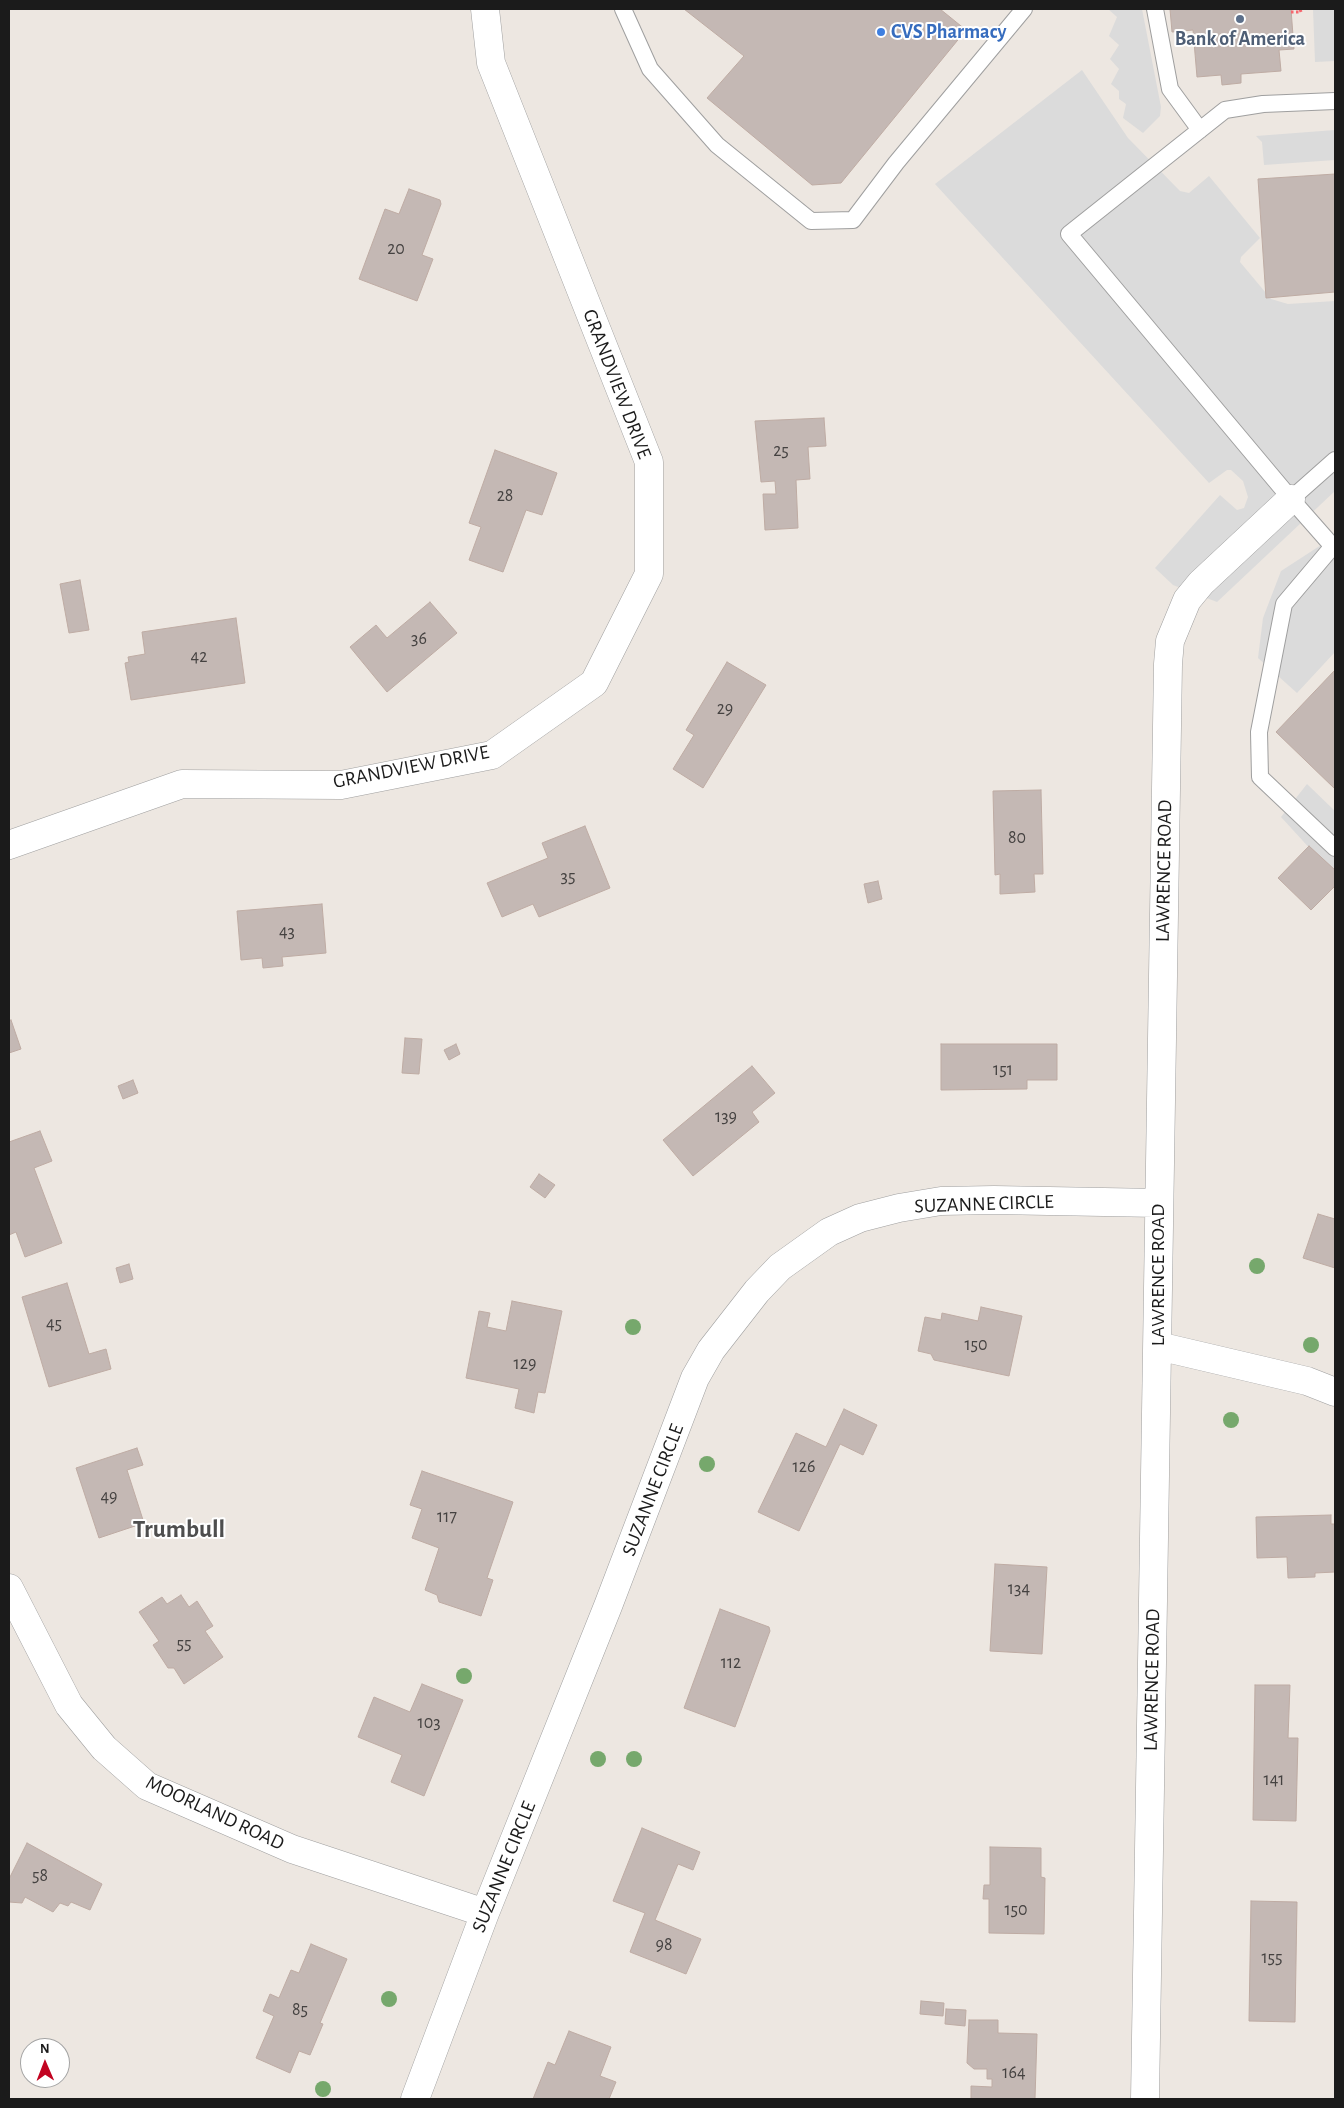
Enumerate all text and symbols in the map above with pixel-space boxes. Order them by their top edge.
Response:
marker: Bank of America [1234,13,1246,25]
place label: CVS Pharmacy [891,20,1006,44]
marker: CVS Pharmacy [875,26,887,38]
place label: Bank of America [1175,27,1305,51]
house number: 20 [387,238,405,260]
street label: GRANDVIEW DRIVE [577,306,657,462]
house number: 25 [773,440,789,462]
house number: 28 [497,485,513,507]
house number: 36 [411,628,427,650]
house number: 42 [191,646,207,668]
house number: 29 [717,698,733,720]
street label: GRANDVIEW DRIVE [331,740,491,794]
street label: LAWRENCE ROAD [1151,800,1177,942]
house number: 80 [1008,827,1026,849]
house number: 35 [561,866,575,888]
house number: 43 [279,921,295,943]
house number: 151 [993,1059,1013,1081]
house number: 139 [715,1106,737,1128]
street label: SUZANNE CIRCLE [914,1190,1054,1218]
street label: LAWRENCE ROAD [1146,1204,1170,1346]
house number: 45 [46,1313,62,1335]
house number: 150 [964,1334,988,1356]
house number: 129 [514,1353,536,1375]
street label: SUZANNE CIRCLE [617,1421,689,1559]
house number: 126 [793,1456,815,1478]
house number: 49 [100,1486,118,1508]
house number: 117 [437,1506,457,1528]
district label: Trumbull [133,1514,225,1544]
house number: 134 [1008,1578,1030,1600]
street label: LAWRENCE ROAD [1139,1609,1165,1751]
house number: 55 [176,1633,192,1655]
house number: 112 [721,1652,741,1674]
house number: 103 [417,1712,441,1734]
house number: 141 [1263,1769,1285,1791]
street label: MOORLAND ROAD [142,1770,288,1856]
street label: SUZANNE CIRCLE [467,1798,541,1936]
house number: 58 [32,1865,48,1887]
house number: 150 [1004,1899,1028,1921]
house number: 98 [656,1934,672,1956]
house number: 155 [1261,1947,1283,1969]
house number: 85 [292,1999,308,2021]
north arrow [20,2038,70,2088]
text: N [40,2042,50,2056]
house number: 164 [1002,2062,1026,2084]

